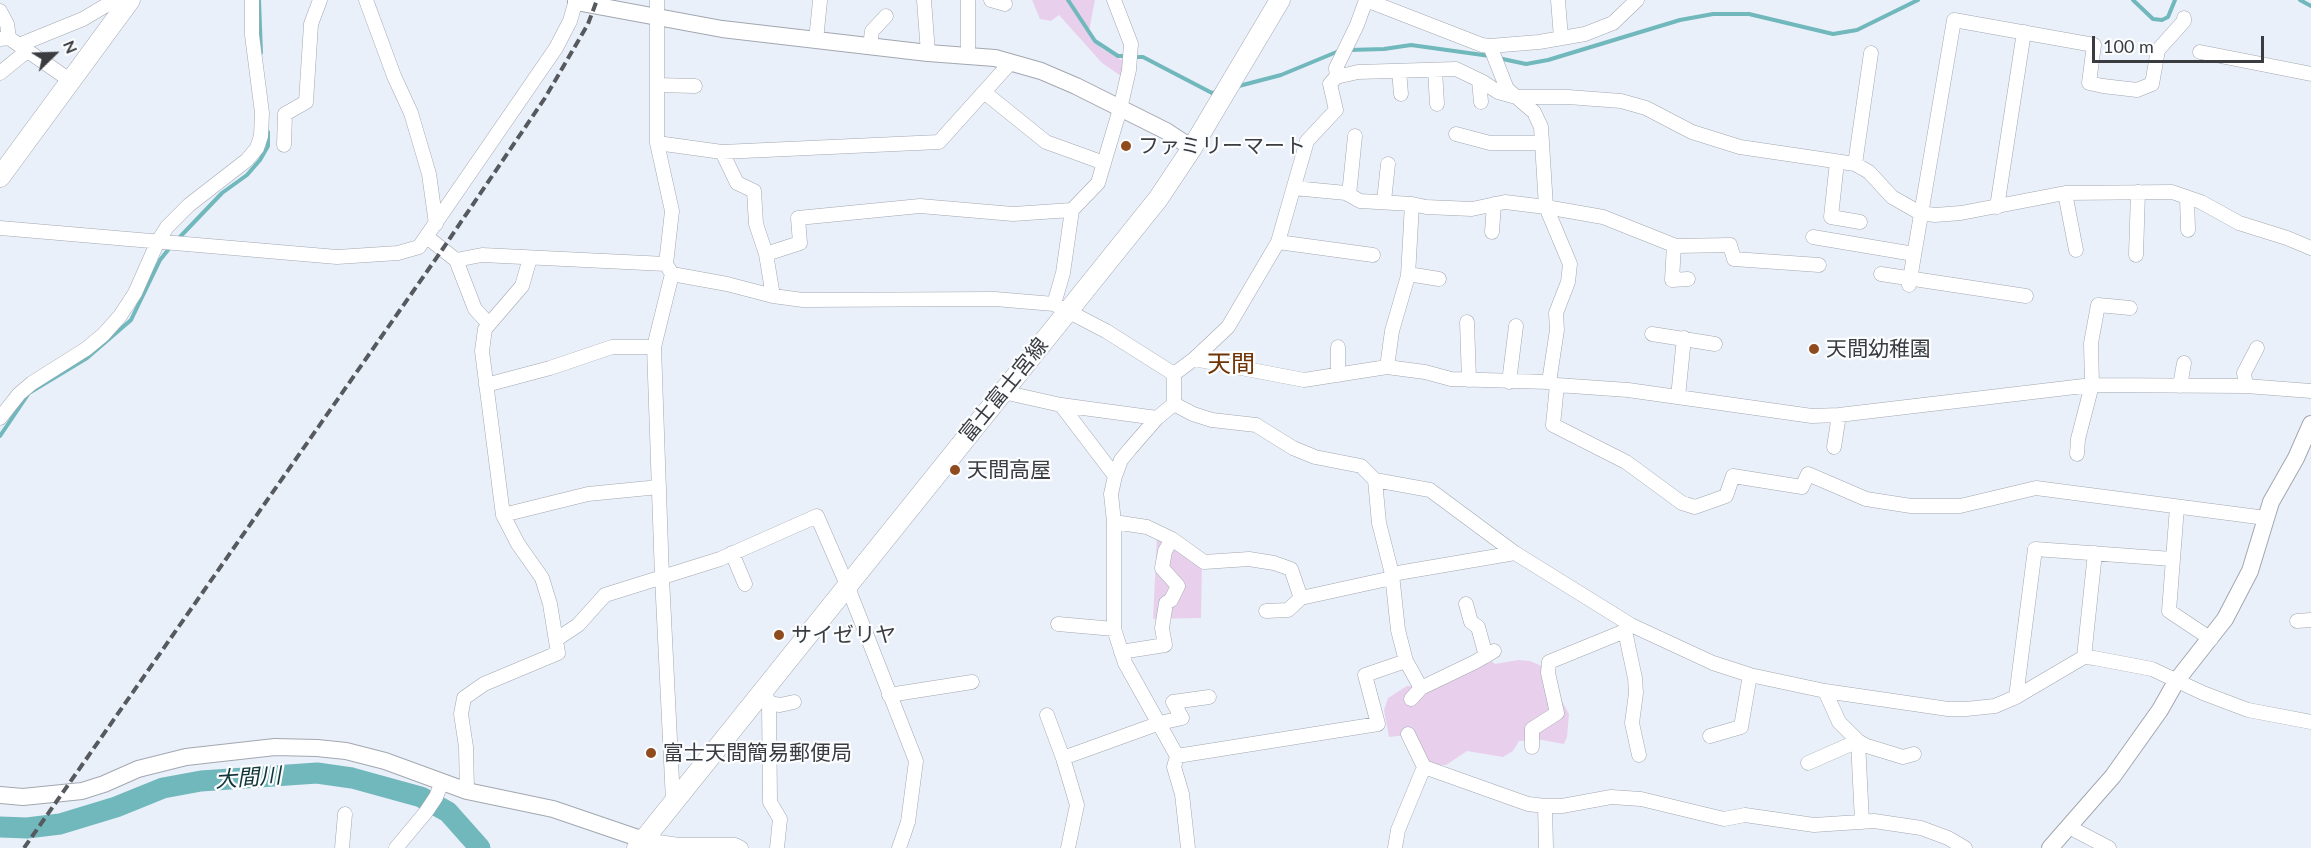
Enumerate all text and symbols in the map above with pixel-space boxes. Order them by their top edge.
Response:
north arrow [24,24,84,84]
scale bar [2095,24,2268,62]
text: 100 m [2103,35,2154,57]
text: N [60,37,82,56]
place label: ファミリーマート [1138,133,1306,159]
marker: ファミリーマート [1119,139,1133,153]
street label: 富士富士宮線 [955,333,1053,447]
place label: 天間幼稚園 [1826,336,1931,362]
marker: 天間幼稚園 [1807,342,1821,356]
district label: 天間 [1207,350,1255,378]
place label: 天間高屋 [967,457,1051,483]
marker: 天間高屋 [948,463,962,477]
place label: サイゼリヤ [791,622,896,648]
marker: サイゼリヤ [772,628,786,642]
place label: 富士天間簡易郵便局 [663,740,852,766]
marker: 富士天間簡易郵便局 [644,746,658,760]
water label: 大間川 [214,763,282,793]

